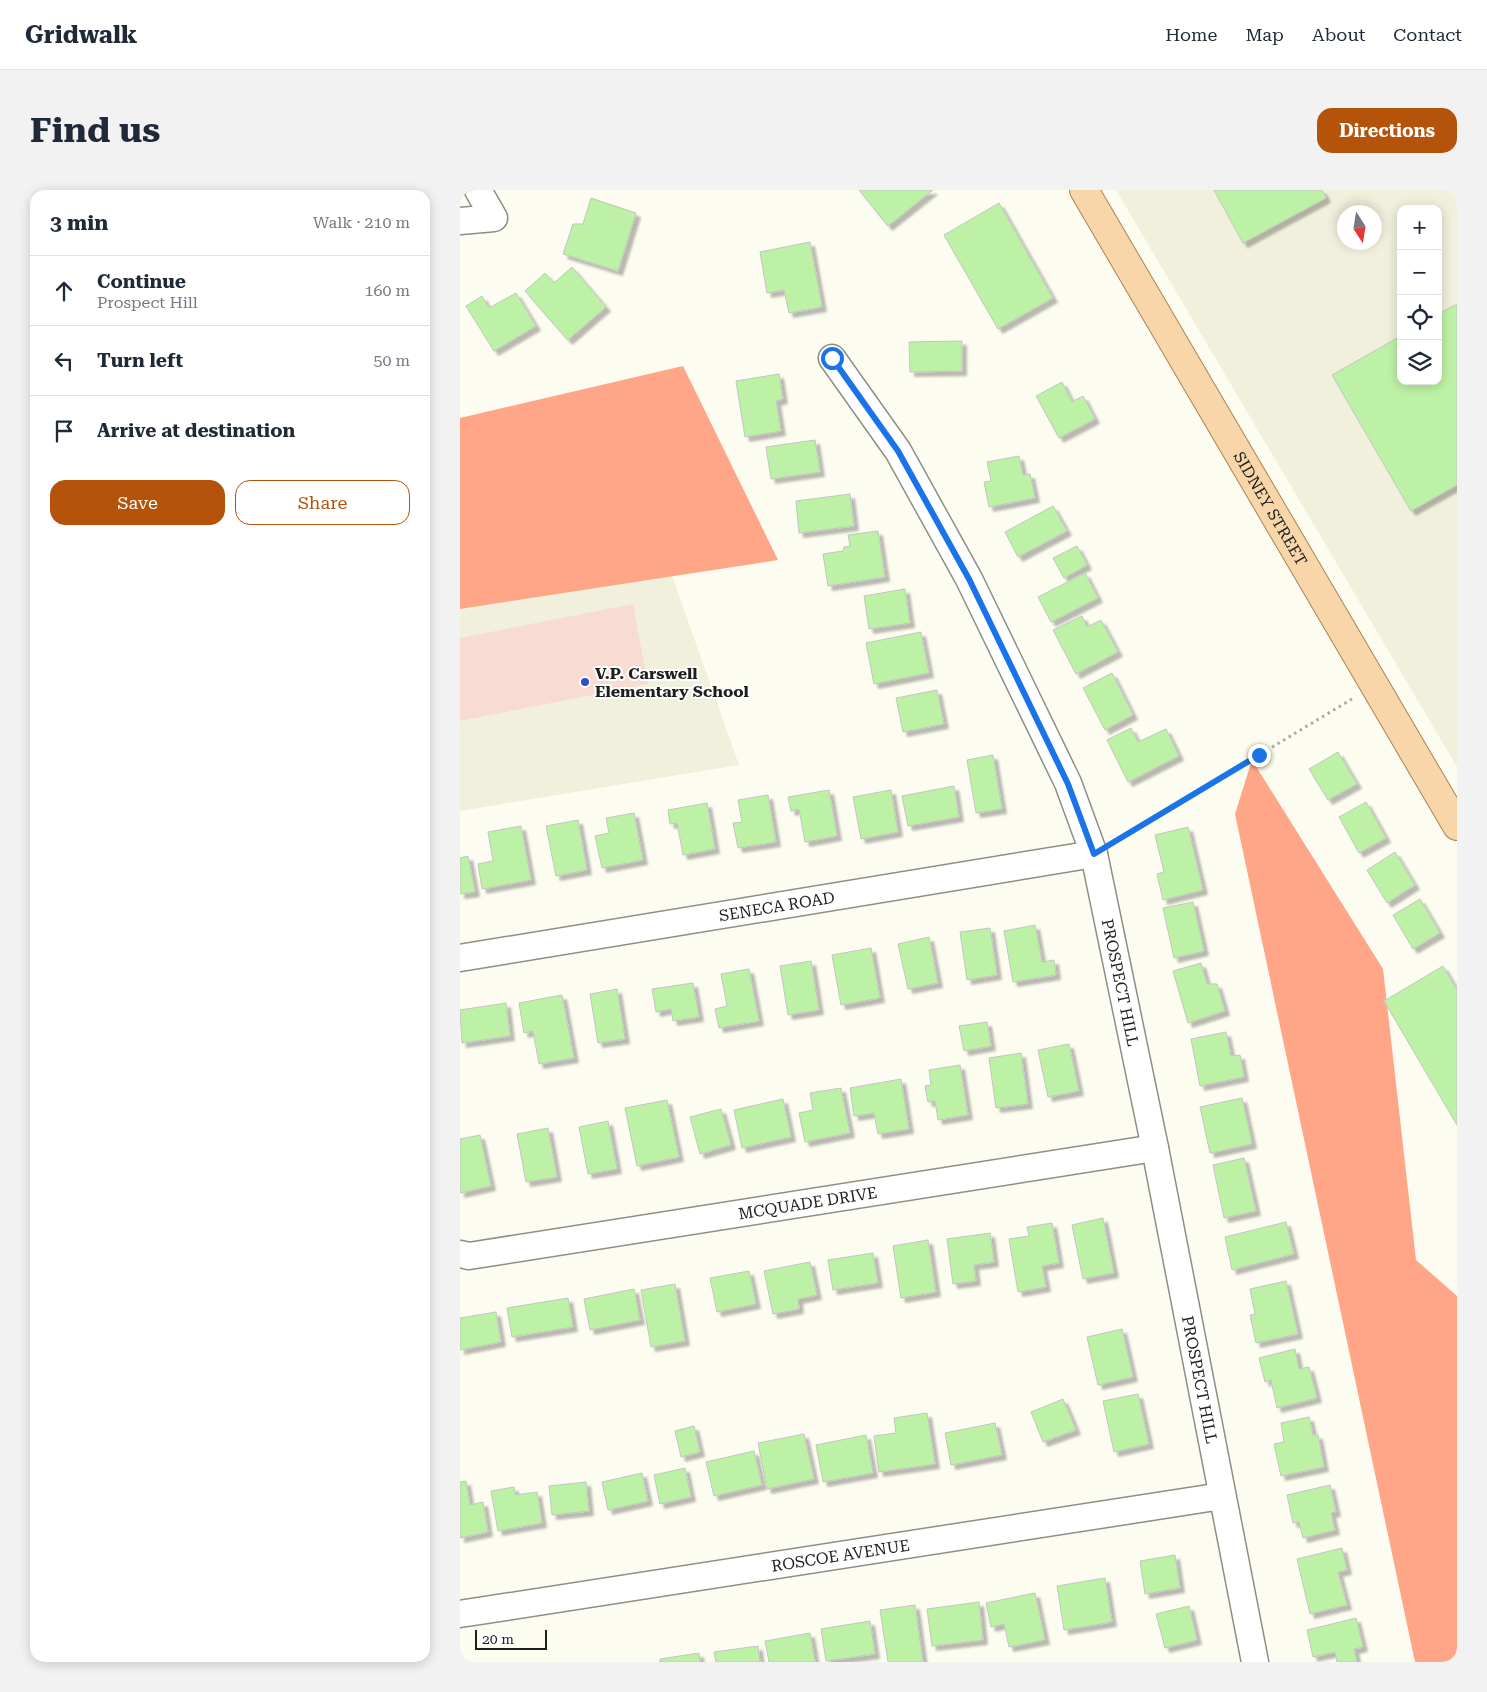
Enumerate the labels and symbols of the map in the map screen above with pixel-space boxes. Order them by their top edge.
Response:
north arrow [1337,205,1382,250]
route start [821,347,844,370]
street label: SIDNEY STREET [1229,448,1311,569]
place label: V.P. Carswell Elementary School [595,664,750,701]
marker: V.P. Carswell Elementary School [579,676,591,688]
route end [1248,744,1271,767]
street label: SENECA ROAD [718,888,836,925]
street label: PROSPECT HILL [1098,917,1143,1048]
street label: MCQUADE DRIVE [737,1183,879,1223]
street label: PROSPECT HILL [1178,1314,1221,1445]
street label: ROSCOE AVENUE [770,1535,911,1576]
scale bar [475,1627,548,1650]

